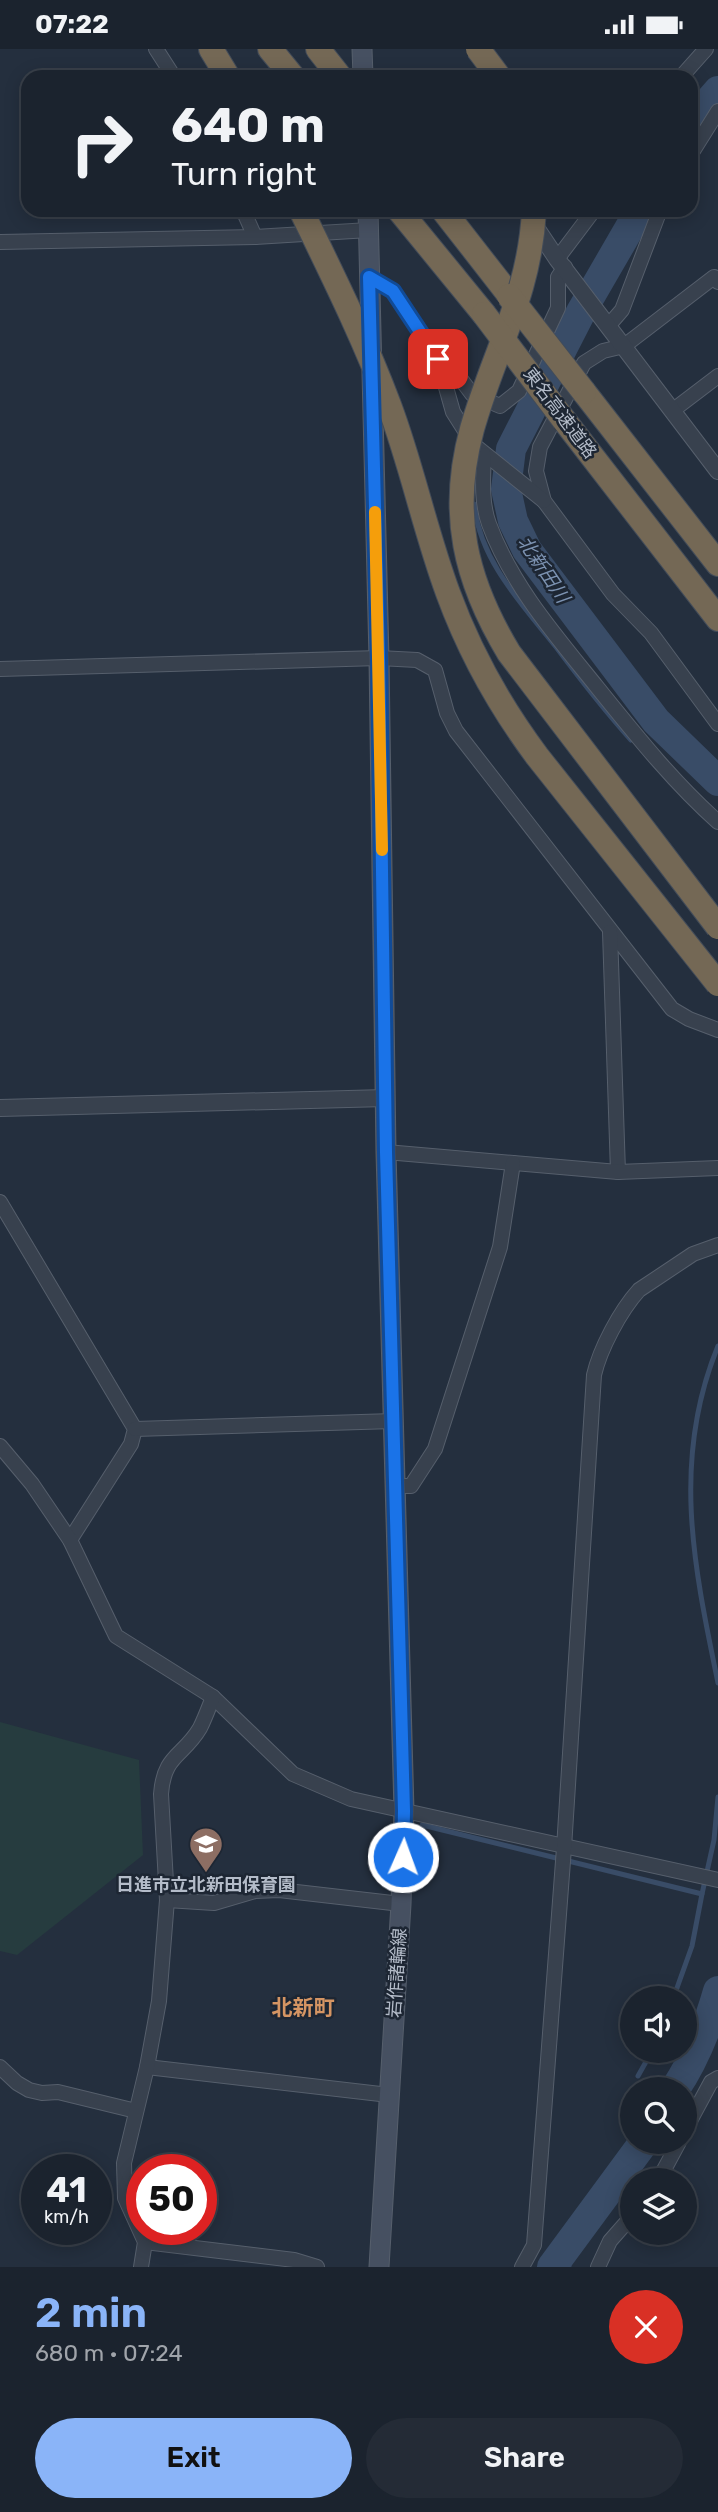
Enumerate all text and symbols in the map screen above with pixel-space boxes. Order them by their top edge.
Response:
text: 07:22 [35,9,109,40]
text: 640 m [171,96,325,154]
icon: right [56,98,147,189]
text: Turn right [171,155,316,193]
pin [408,329,468,389]
icon: arrive [419,340,457,378]
street label: 東名高速道路 [519,363,601,463]
water label: 北新田川 [513,531,575,609]
position arrow [366,1820,440,1894]
school or university icon: 日進市立北新田保育園 [187,1825,225,1874]
place label: 日進市立北新田保育園 [116,1874,296,1896]
street label: 岩作諸輪線 [383,1927,411,2019]
map controls [620,1986,697,2245]
button: sound [620,1986,697,2063]
district label: 北新町 [272,1995,335,2020]
button: search [620,2077,697,2154]
speed limit sign: 50 [126,2154,217,2245]
button: layers [620,2168,697,2245]
text: 41 [46,2169,87,2211]
text: km/h [44,2206,89,2228]
text: 2 min [35,2288,147,2338]
button: close [609,2290,683,2364]
text: 680 m · 07:24 [35,2339,183,2367]
button: Exit [35,2418,352,2498]
button: Share [366,2418,683,2498]

